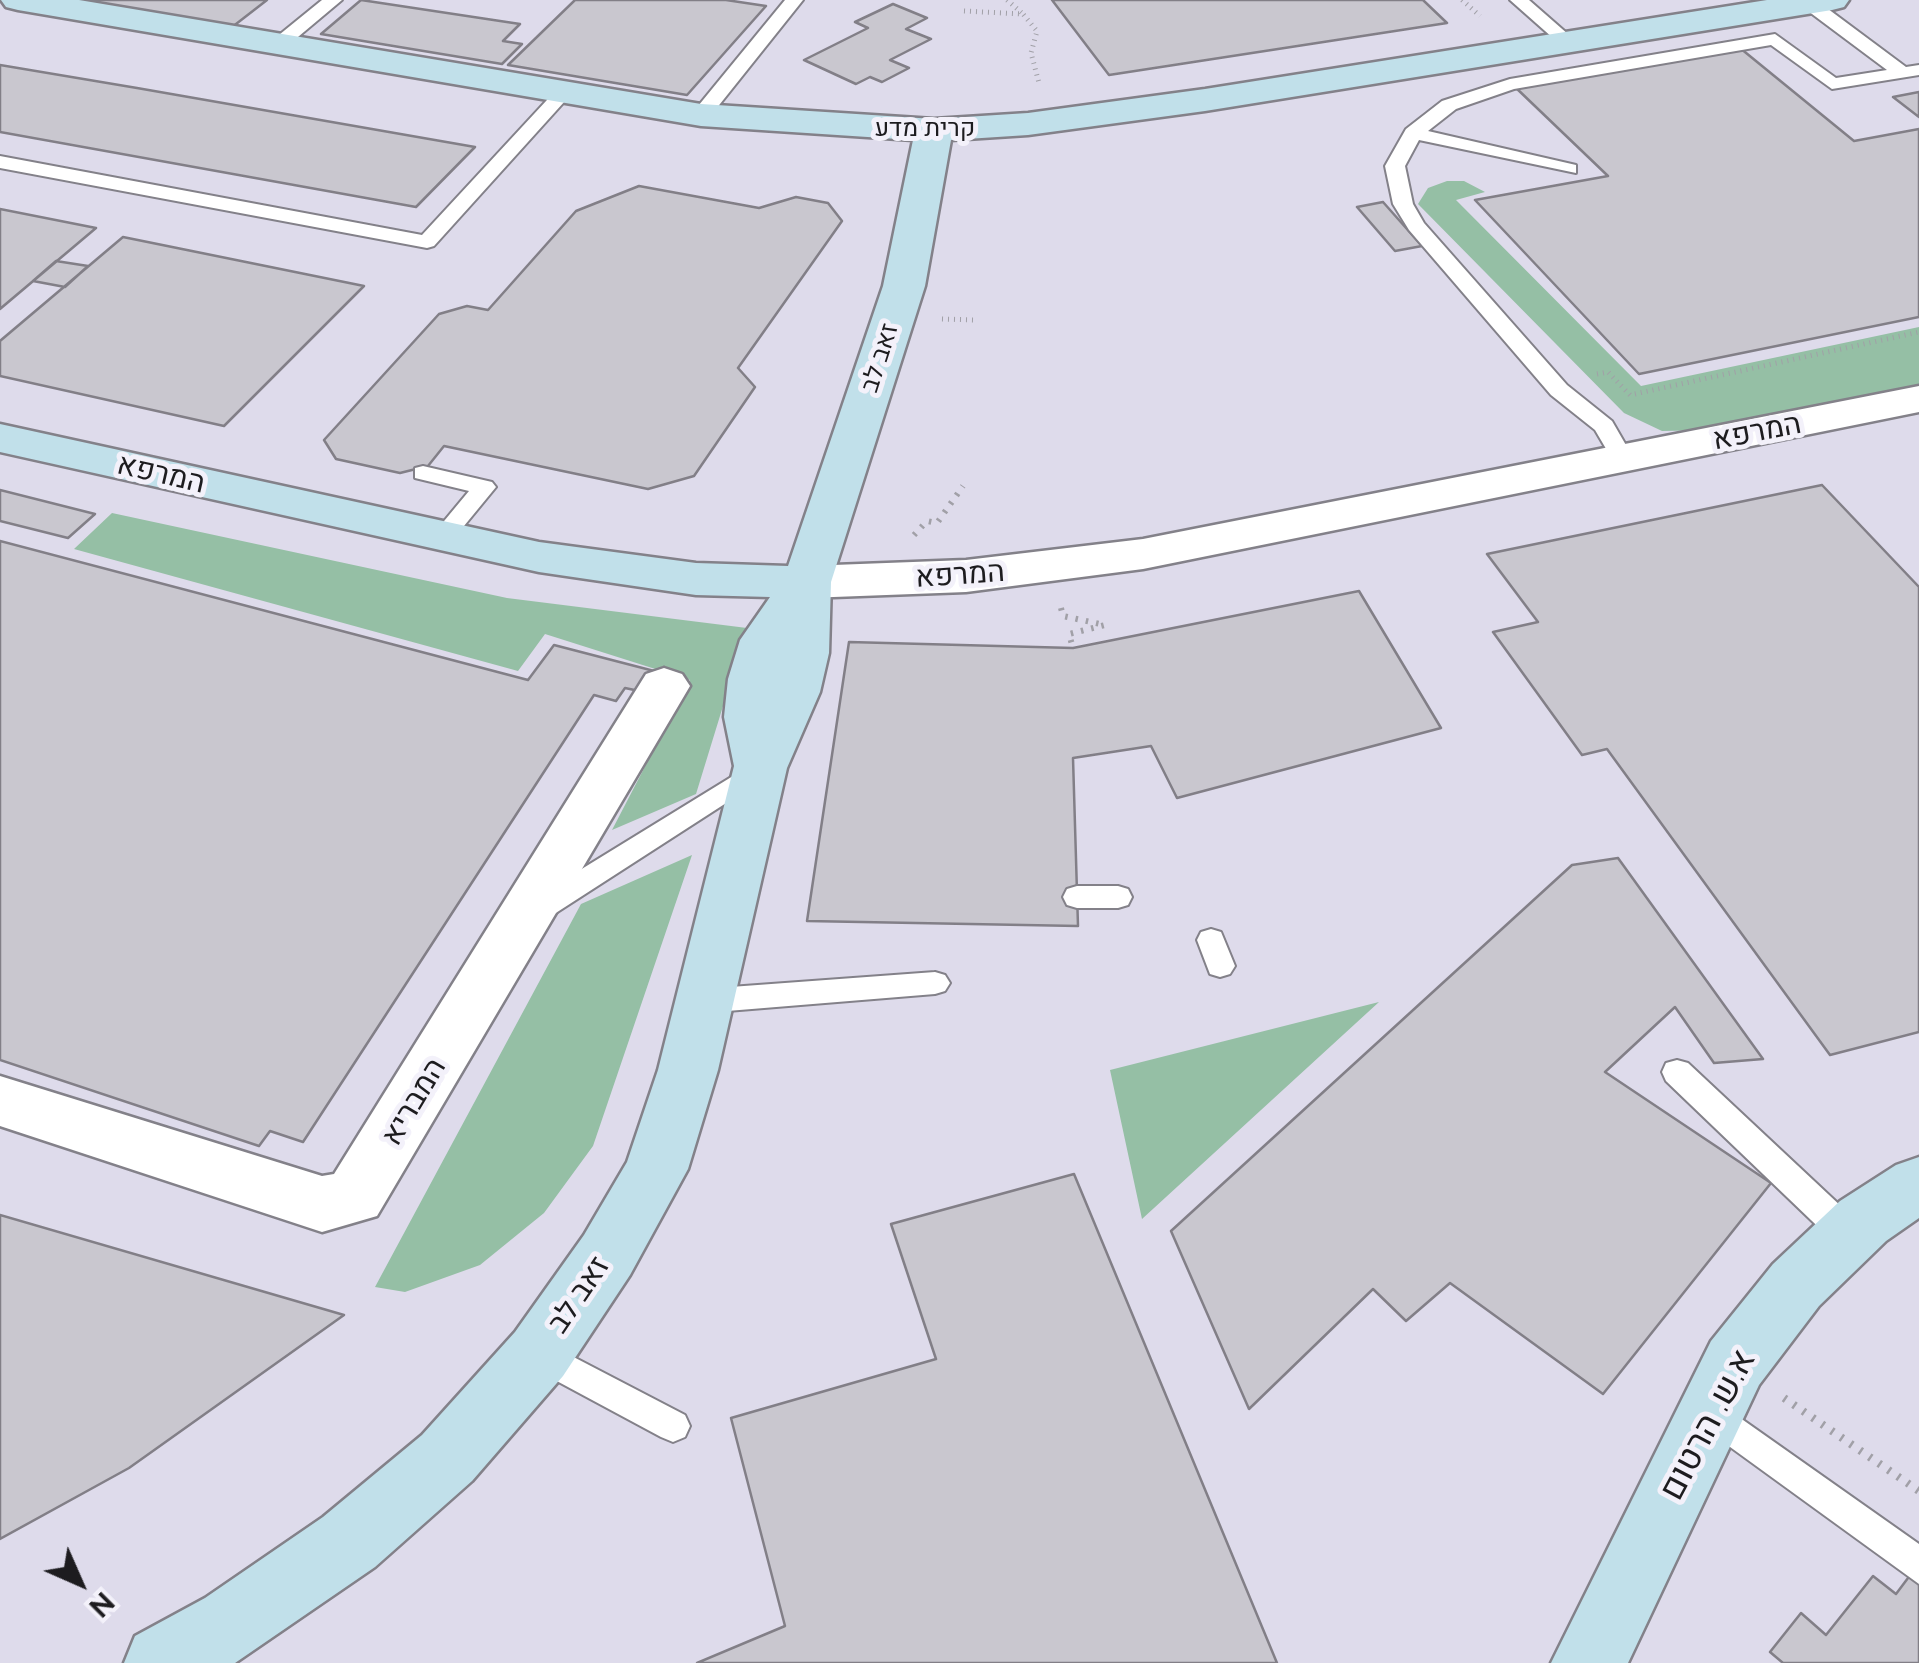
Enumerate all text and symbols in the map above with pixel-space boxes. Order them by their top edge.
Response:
street label: קרית מדע [875,113,975,143]
street label: זאב לב [855,320,905,396]
street label: המרפא [1710,406,1804,458]
street label: המרפא [113,446,209,502]
street label: המרפא [914,554,1006,596]
street label: המבריא [374,1052,454,1152]
street label: זאב לב [540,1250,618,1340]
street label: א.ש. הרטום [1651,1343,1765,1507]
north arrow [30,1533,130,1633]
text: N [82,1585,121,1624]

